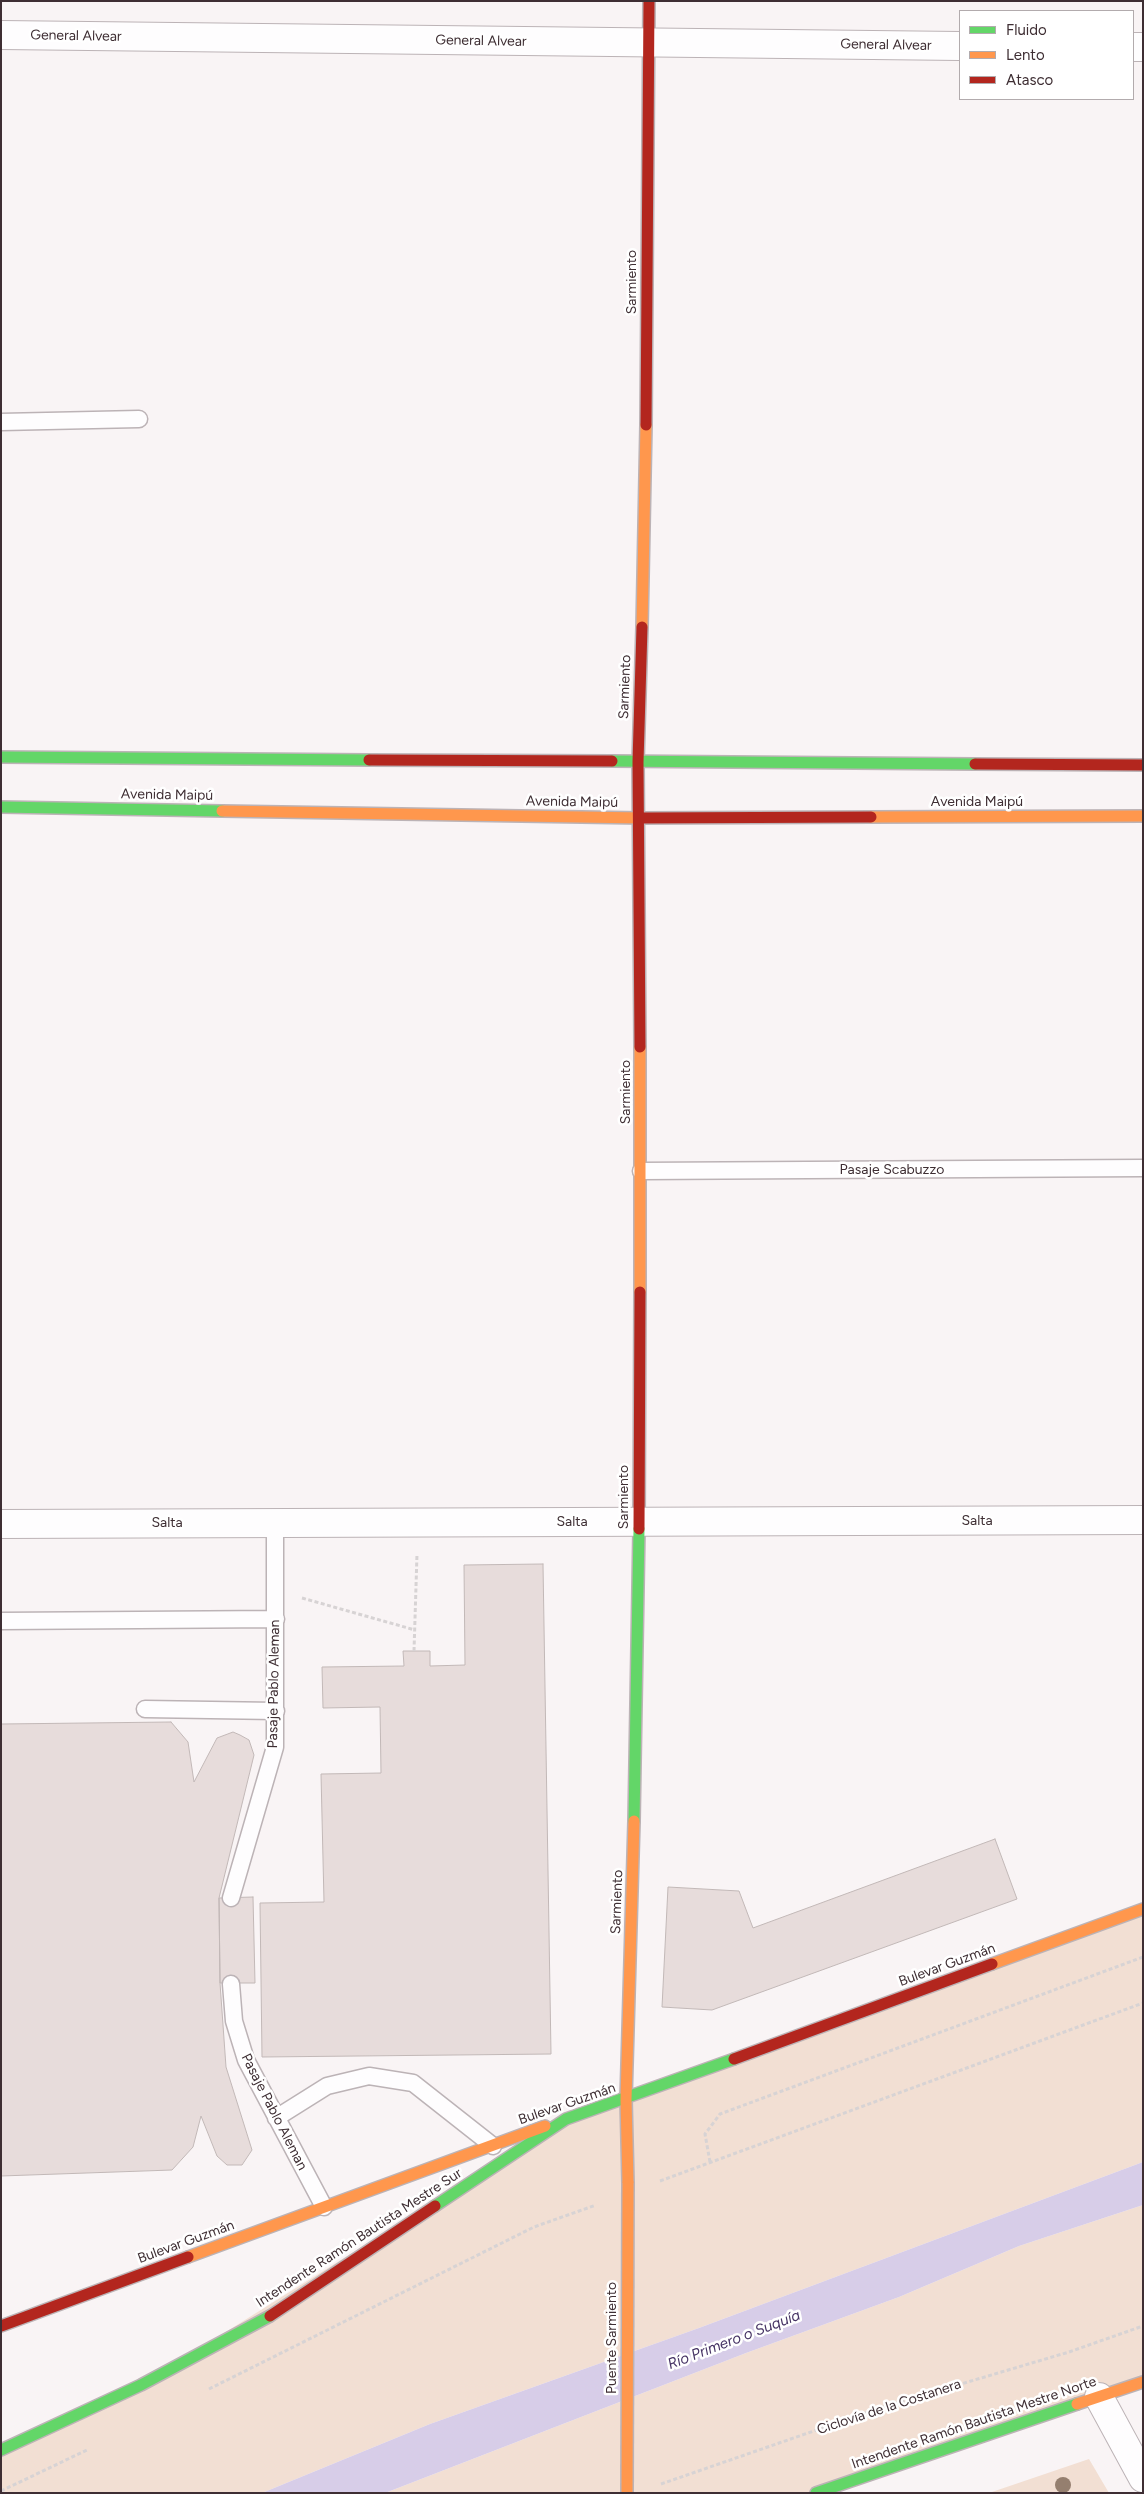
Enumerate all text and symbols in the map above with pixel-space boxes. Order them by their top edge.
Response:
legend [959,10,1134,100]
text: Fluido [1006,21,1047,39]
street label: General Alvear [30,27,122,45]
street label: General Alvear [435,32,527,50]
street label: General Alvear [840,36,932,54]
text: Lento [1006,46,1045,64]
text: Atasco [1006,71,1053,89]
street label: Sarmiento [624,250,640,314]
street label: Sarmiento [615,654,635,720]
street label: Avenida Maipú [121,786,213,804]
street label: Avenida Maipú [526,793,618,811]
street label: Avenida Maipú [931,794,1023,810]
street label: Sarmiento [618,1060,634,1124]
street label: Pasaje Scabuzzo [840,1162,944,1178]
street label: Sarmiento [616,1465,632,1529]
street label: Salta [961,1513,993,1529]
street label: Salta [556,1514,588,1530]
street label: Salta [151,1515,183,1531]
street label: Pasaje Pablo Aleman [264,1620,284,1748]
street label: Sarmiento [607,1869,627,1935]
street label: Bulevar Guzmán [896,1940,998,1990]
street label: Pasaje Pablo Aleman [237,2051,311,2173]
street label: Bulevar Guzmán [516,2080,618,2128]
street label: Intendente Ramón Bautista Mestre Sur [253,2165,465,2311]
street label: Bulevar Guzmán [135,2217,237,2267]
street label: Puente Sarmiento [604,2282,620,2394]
water label: Río Primero o Suquía [665,2306,803,2374]
street label: Intendente Ramón Bautista Mestre Norte [849,2373,1099,2473]
street label: Ciclovía de la Costanera [815,2376,963,2438]

